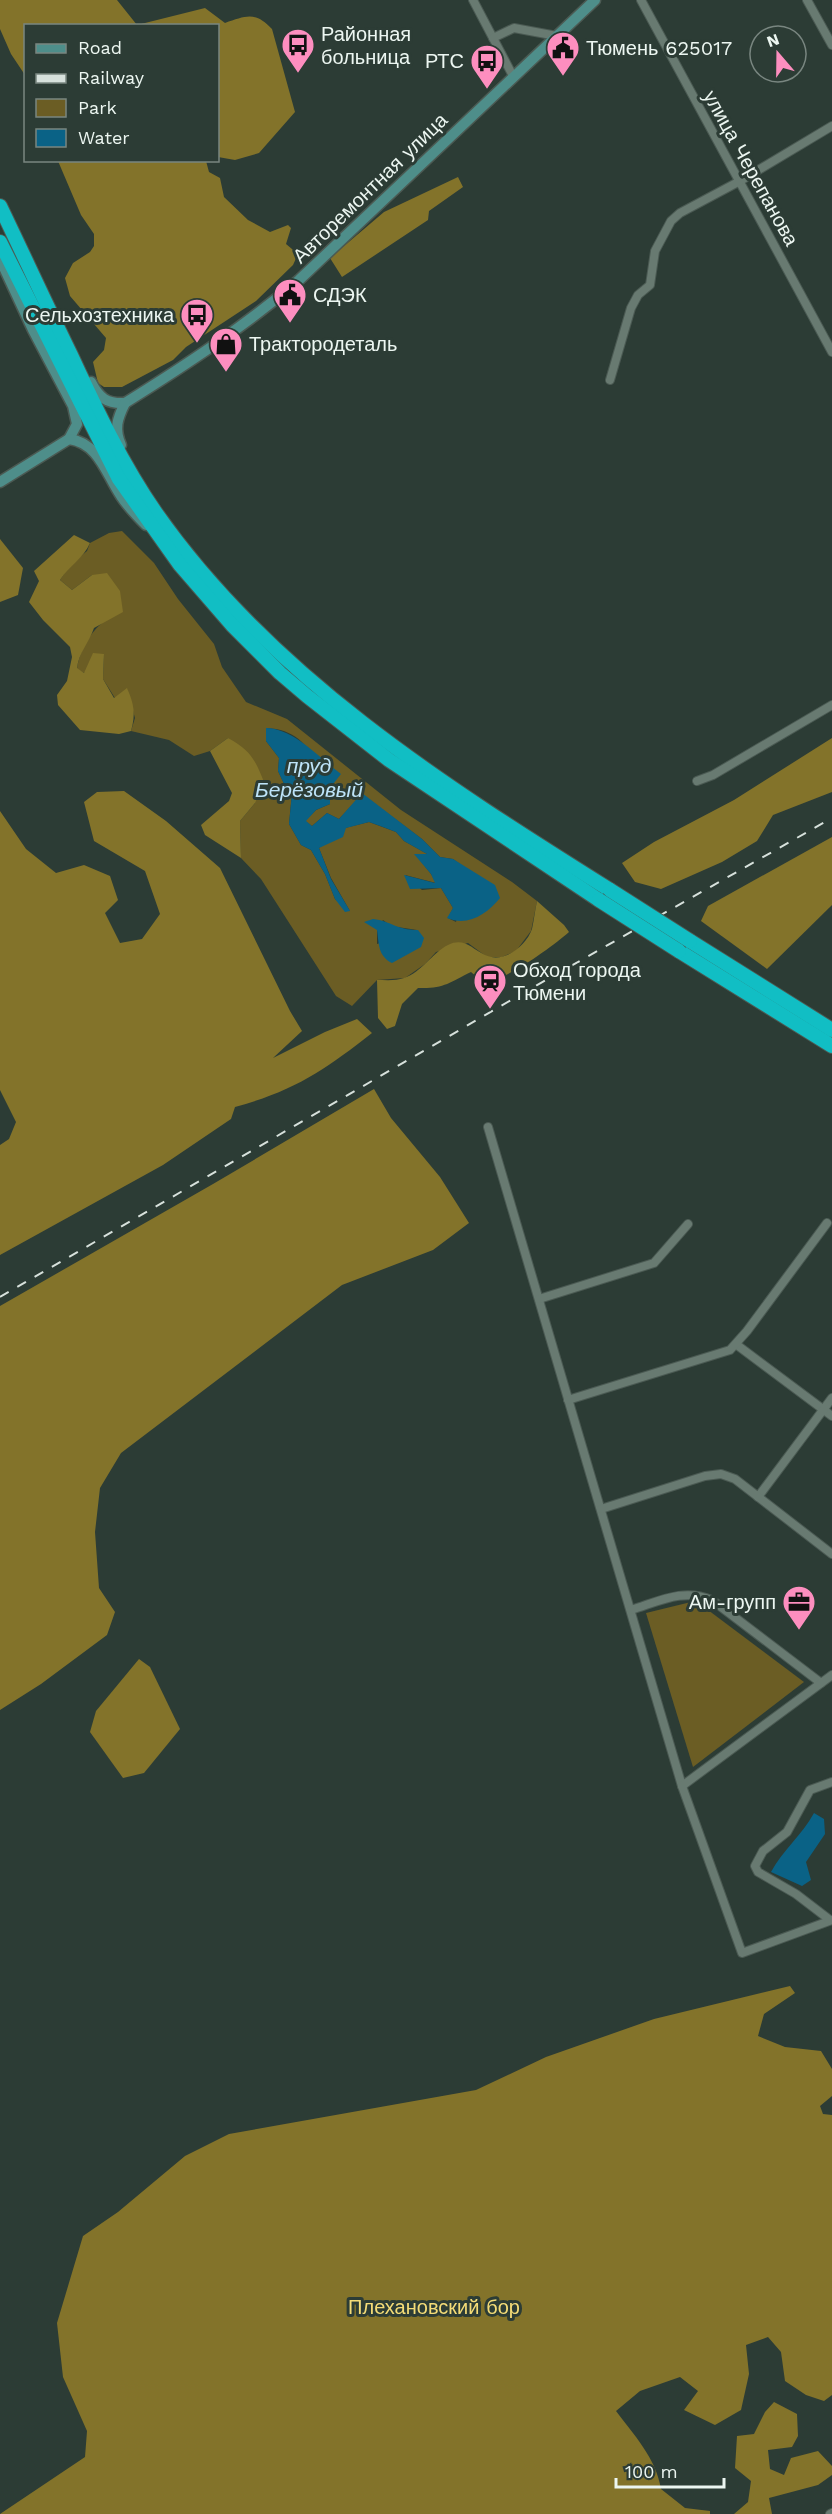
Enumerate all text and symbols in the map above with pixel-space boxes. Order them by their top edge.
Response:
place label: Районная больница [321,22,411,69]
legend [24,24,219,162]
north arrow [748,24,808,84]
bus stop icon: Районная больница [280,27,316,74]
text: N [764,29,782,51]
public building icon: Тюмень 625017 [545,30,581,77]
place label: Тюмень 625017 [586,36,732,60]
text: Road [78,37,122,58]
bus stop icon: РТС [469,43,505,90]
place label: РТС [425,49,464,73]
text: Railway [78,67,145,88]
street label: улица Черепанова [698,86,804,251]
text: Park [78,97,117,118]
street label: Авторемонтная улица [288,107,453,268]
text: Water [78,127,130,148]
public building icon: СДЭК [272,277,308,324]
place label: СДЭК [313,283,367,307]
bus stop icon: Сельхозтехника [179,297,215,344]
place label: Сельхозтехника [25,303,175,327]
shop icon: Трактородеталь [208,326,244,373]
place label: Трактородеталь [249,332,397,356]
water label: пруд Берёзовый [255,753,363,802]
place label: Обход города Тюмени [513,958,642,1005]
station icon: Обход города Тюмени [472,963,508,1010]
office icon: Ам-групп [781,1584,817,1631]
place label: Ам-групп [689,1590,776,1614]
park label: Плехановский бор [348,2295,520,2319]
scale bar [616,2451,724,2489]
text: 100 m [625,2461,678,2482]

